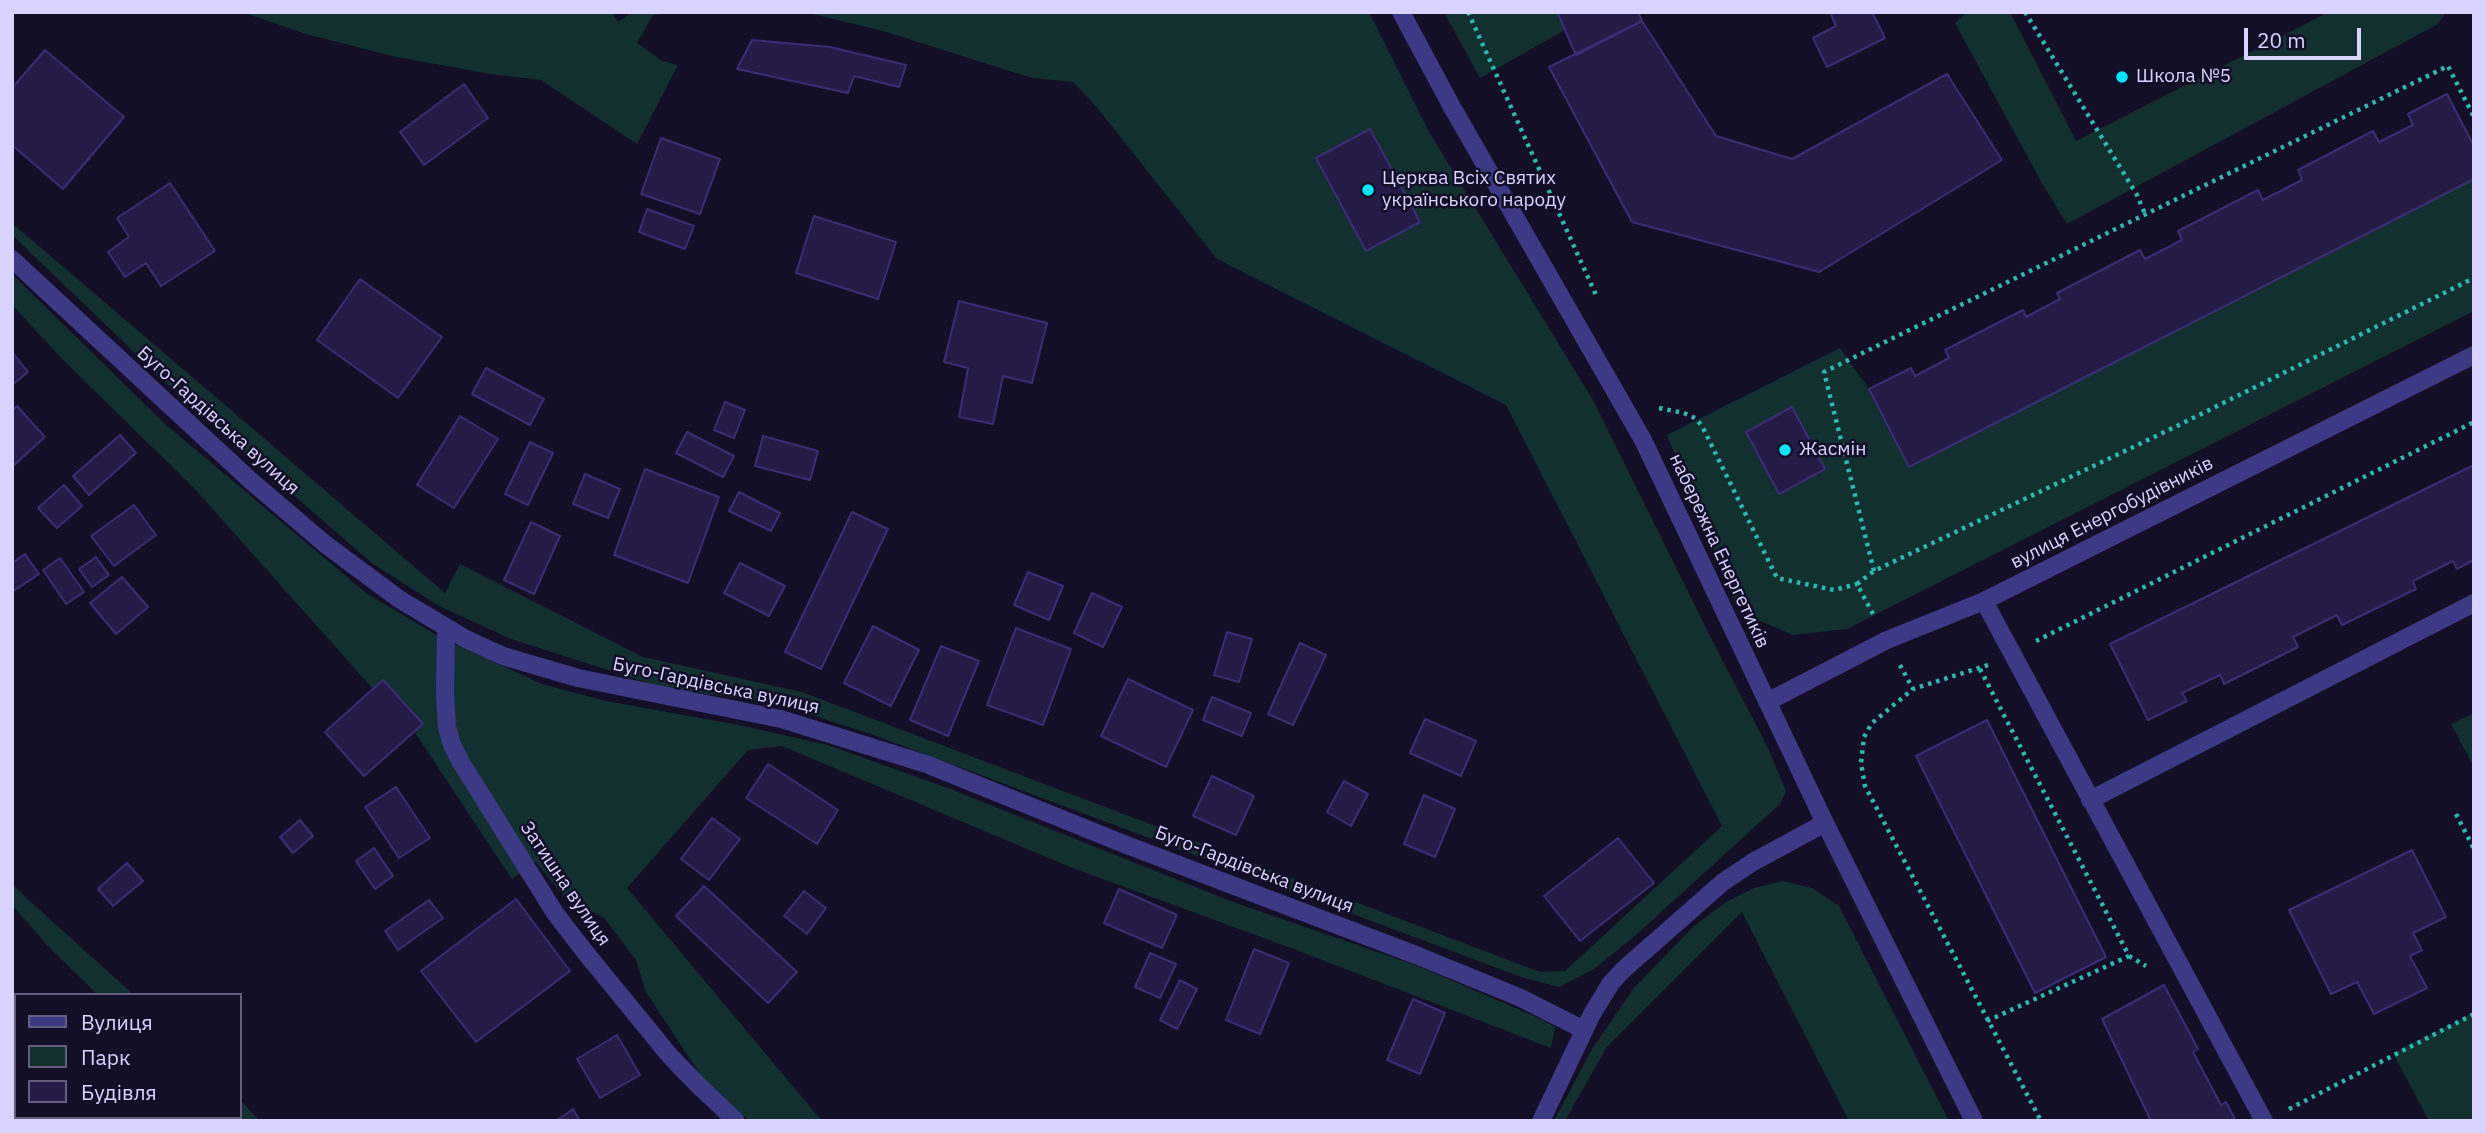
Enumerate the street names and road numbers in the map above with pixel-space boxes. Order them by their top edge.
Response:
street label: Буго-Гардівська вулиця [132,342,304,500]
street label: набережна Енергетиків [1664,450,1774,652]
street label: вулиця Енергобудівників [2007,452,2217,574]
street label: Буго-Гардівська вулиця [611,653,821,719]
street label: Затишна вулиця [515,817,615,951]
street label: Буго-Гардівська вулиця [1152,822,1356,918]

